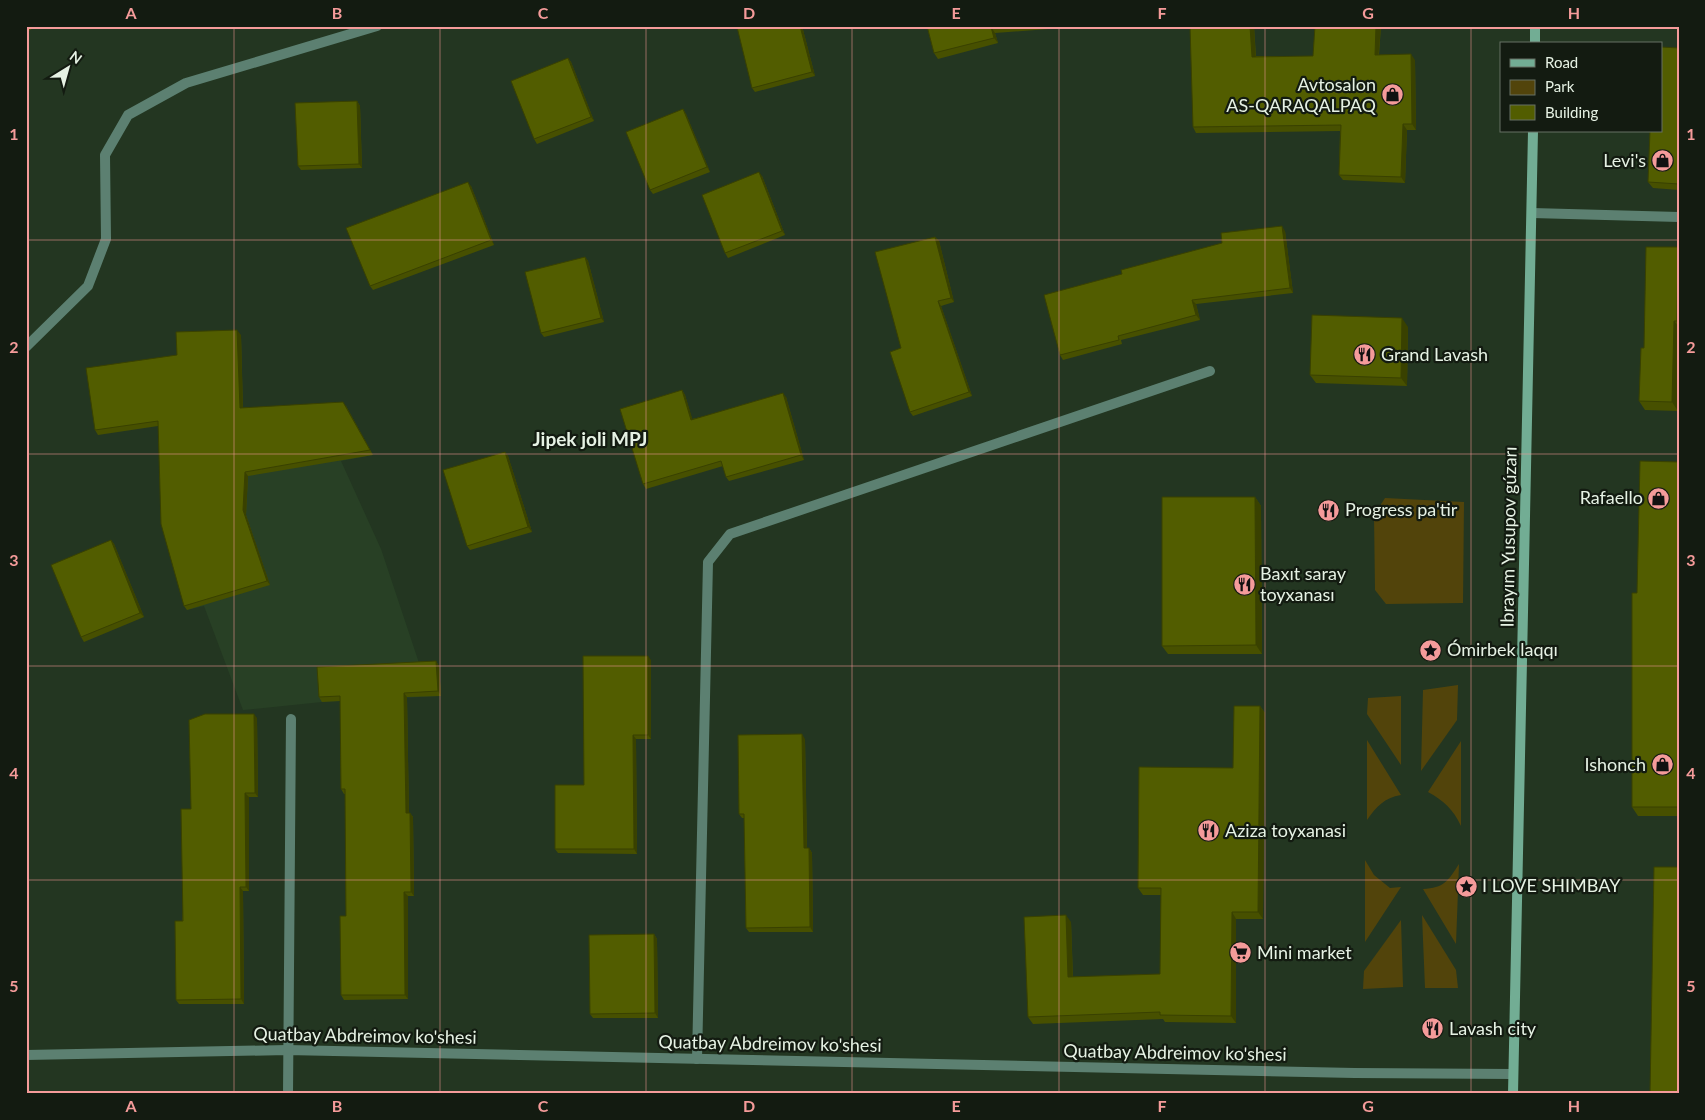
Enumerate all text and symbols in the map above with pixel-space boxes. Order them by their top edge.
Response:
text: A [124,3,137,22]
text: B [332,3,342,22]
text: C [538,3,549,22]
text: D [743,3,755,22]
text: E [951,3,961,22]
text: F [1157,3,1167,22]
text: G [1362,3,1374,22]
text: H [1568,3,1580,22]
north arrow [42,42,92,92]
legend [1500,42,1662,132]
text: N [67,47,86,67]
text: Road [1545,53,1578,71]
place label: Avtosalon AS-QARAQALPAQ [1226,73,1377,116]
text: Park [1545,77,1575,95]
shop icon: Avtosalon AS-QARAQALPAQ [1380,83,1404,107]
text: Building [1545,103,1598,121]
text: 1 [9,124,19,143]
text: 1 [1686,124,1696,143]
place label: Levi's [1603,149,1646,171]
shop icon: Levi's [1650,149,1674,173]
text: 2 [9,337,19,356]
text: 2 [1686,337,1696,356]
restaurant icon: Grand Lavash [1353,343,1377,367]
place label: Grand Lavash [1381,343,1488,365]
district label: Jipek joli MPJ [533,427,647,450]
street label: Ibrayım Yusupov gúzarı [1495,446,1521,628]
place label: Rafaello [1580,486,1643,508]
shop icon: Rafaello [1647,486,1671,510]
restaurant icon: Progress pa'tir [1317,498,1341,522]
place label: Progress pa'tir [1345,498,1458,520]
text: 3 [9,550,19,569]
text: 3 [1686,550,1696,569]
place label: Baxıt saray toyxanası [1260,562,1347,605]
restaurant icon: Baxıt saray toyxanası [1232,572,1256,596]
place icon: Ómirbek laqqı [1419,638,1443,662]
place label: Ómirbek laqqı [1447,638,1558,660]
place label: Ishonch [1585,753,1646,775]
shop icon: Ishonch [1650,753,1674,777]
text: 4 [9,763,19,782]
text: 4 [1686,763,1696,782]
restaurant icon: Aziza toyxanasi [1197,819,1221,843]
place label: Aziza toyxanasi [1225,819,1346,841]
place icon: I LOVE SHIMBAY [1454,874,1478,898]
place label: I LOVE SHIMBAY [1482,874,1621,896]
supermarket icon: Mini market [1229,941,1253,965]
place label: Mini market [1257,941,1352,963]
text: 5 [9,976,19,995]
text: 5 [1686,976,1696,995]
restaurant icon: Lavash city [1421,1017,1445,1041]
place label: Lavash city [1449,1017,1537,1039]
street label: Quatbay Abdreimov ko'shesi [253,1022,477,1048]
street label: Quatbay Abdreimov ko'shesi [658,1030,882,1056]
street label: Quatbay Abdreimov ko'shesi [1063,1039,1287,1065]
text: A [124,1096,137,1115]
text: B [332,1096,342,1115]
text: C [538,1096,549,1115]
text: D [743,1096,755,1115]
text: E [951,1096,961,1115]
text: F [1157,1096,1167,1115]
text: G [1362,1096,1374,1115]
text: H [1568,1096,1580,1115]

